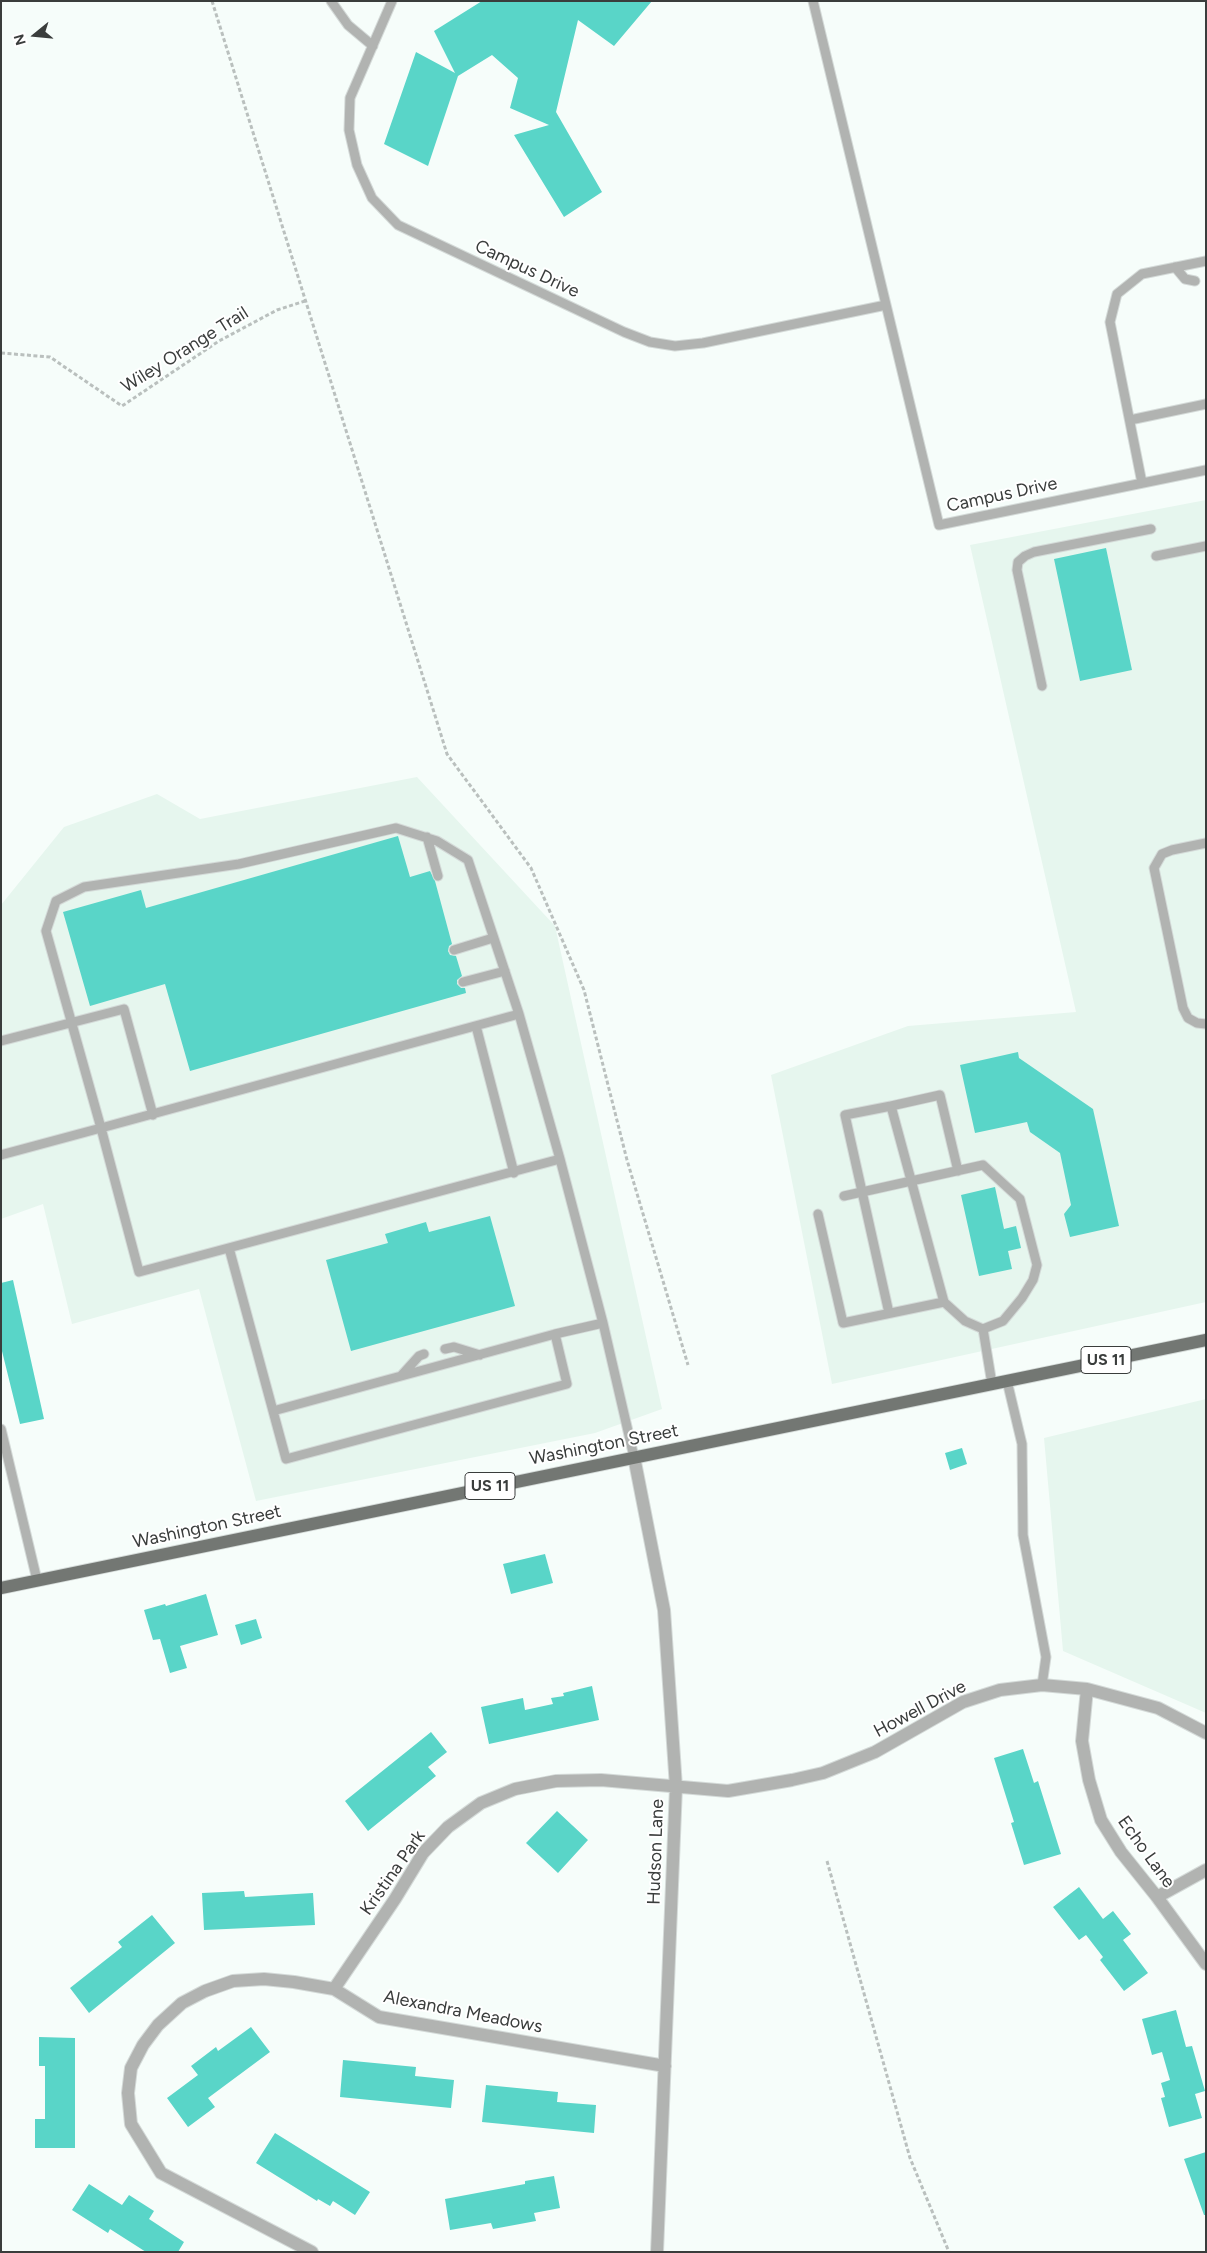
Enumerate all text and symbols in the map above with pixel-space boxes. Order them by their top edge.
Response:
north arrow [10,10,60,60]
text: N [10,32,30,47]
street label: Campus Drive [471,235,583,303]
street label: Wiley Orange Trail [118,302,252,398]
street label: Campus Drive [945,473,1059,517]
road number: US 11 [1081,1346,1131,1374]
street label: Washington Street [528,1420,680,1470]
road number: US 11 [465,1472,515,1500]
street label: Washington Street [131,1501,283,1553]
street label: Howell Drive [870,1676,970,1742]
street label: Hudson Lane [643,1799,669,1905]
street label: Echo Lane [1113,1812,1179,1892]
street label: Kristina Park [356,1826,430,1920]
street label: Alexandra Meadows [382,1986,544,2038]

